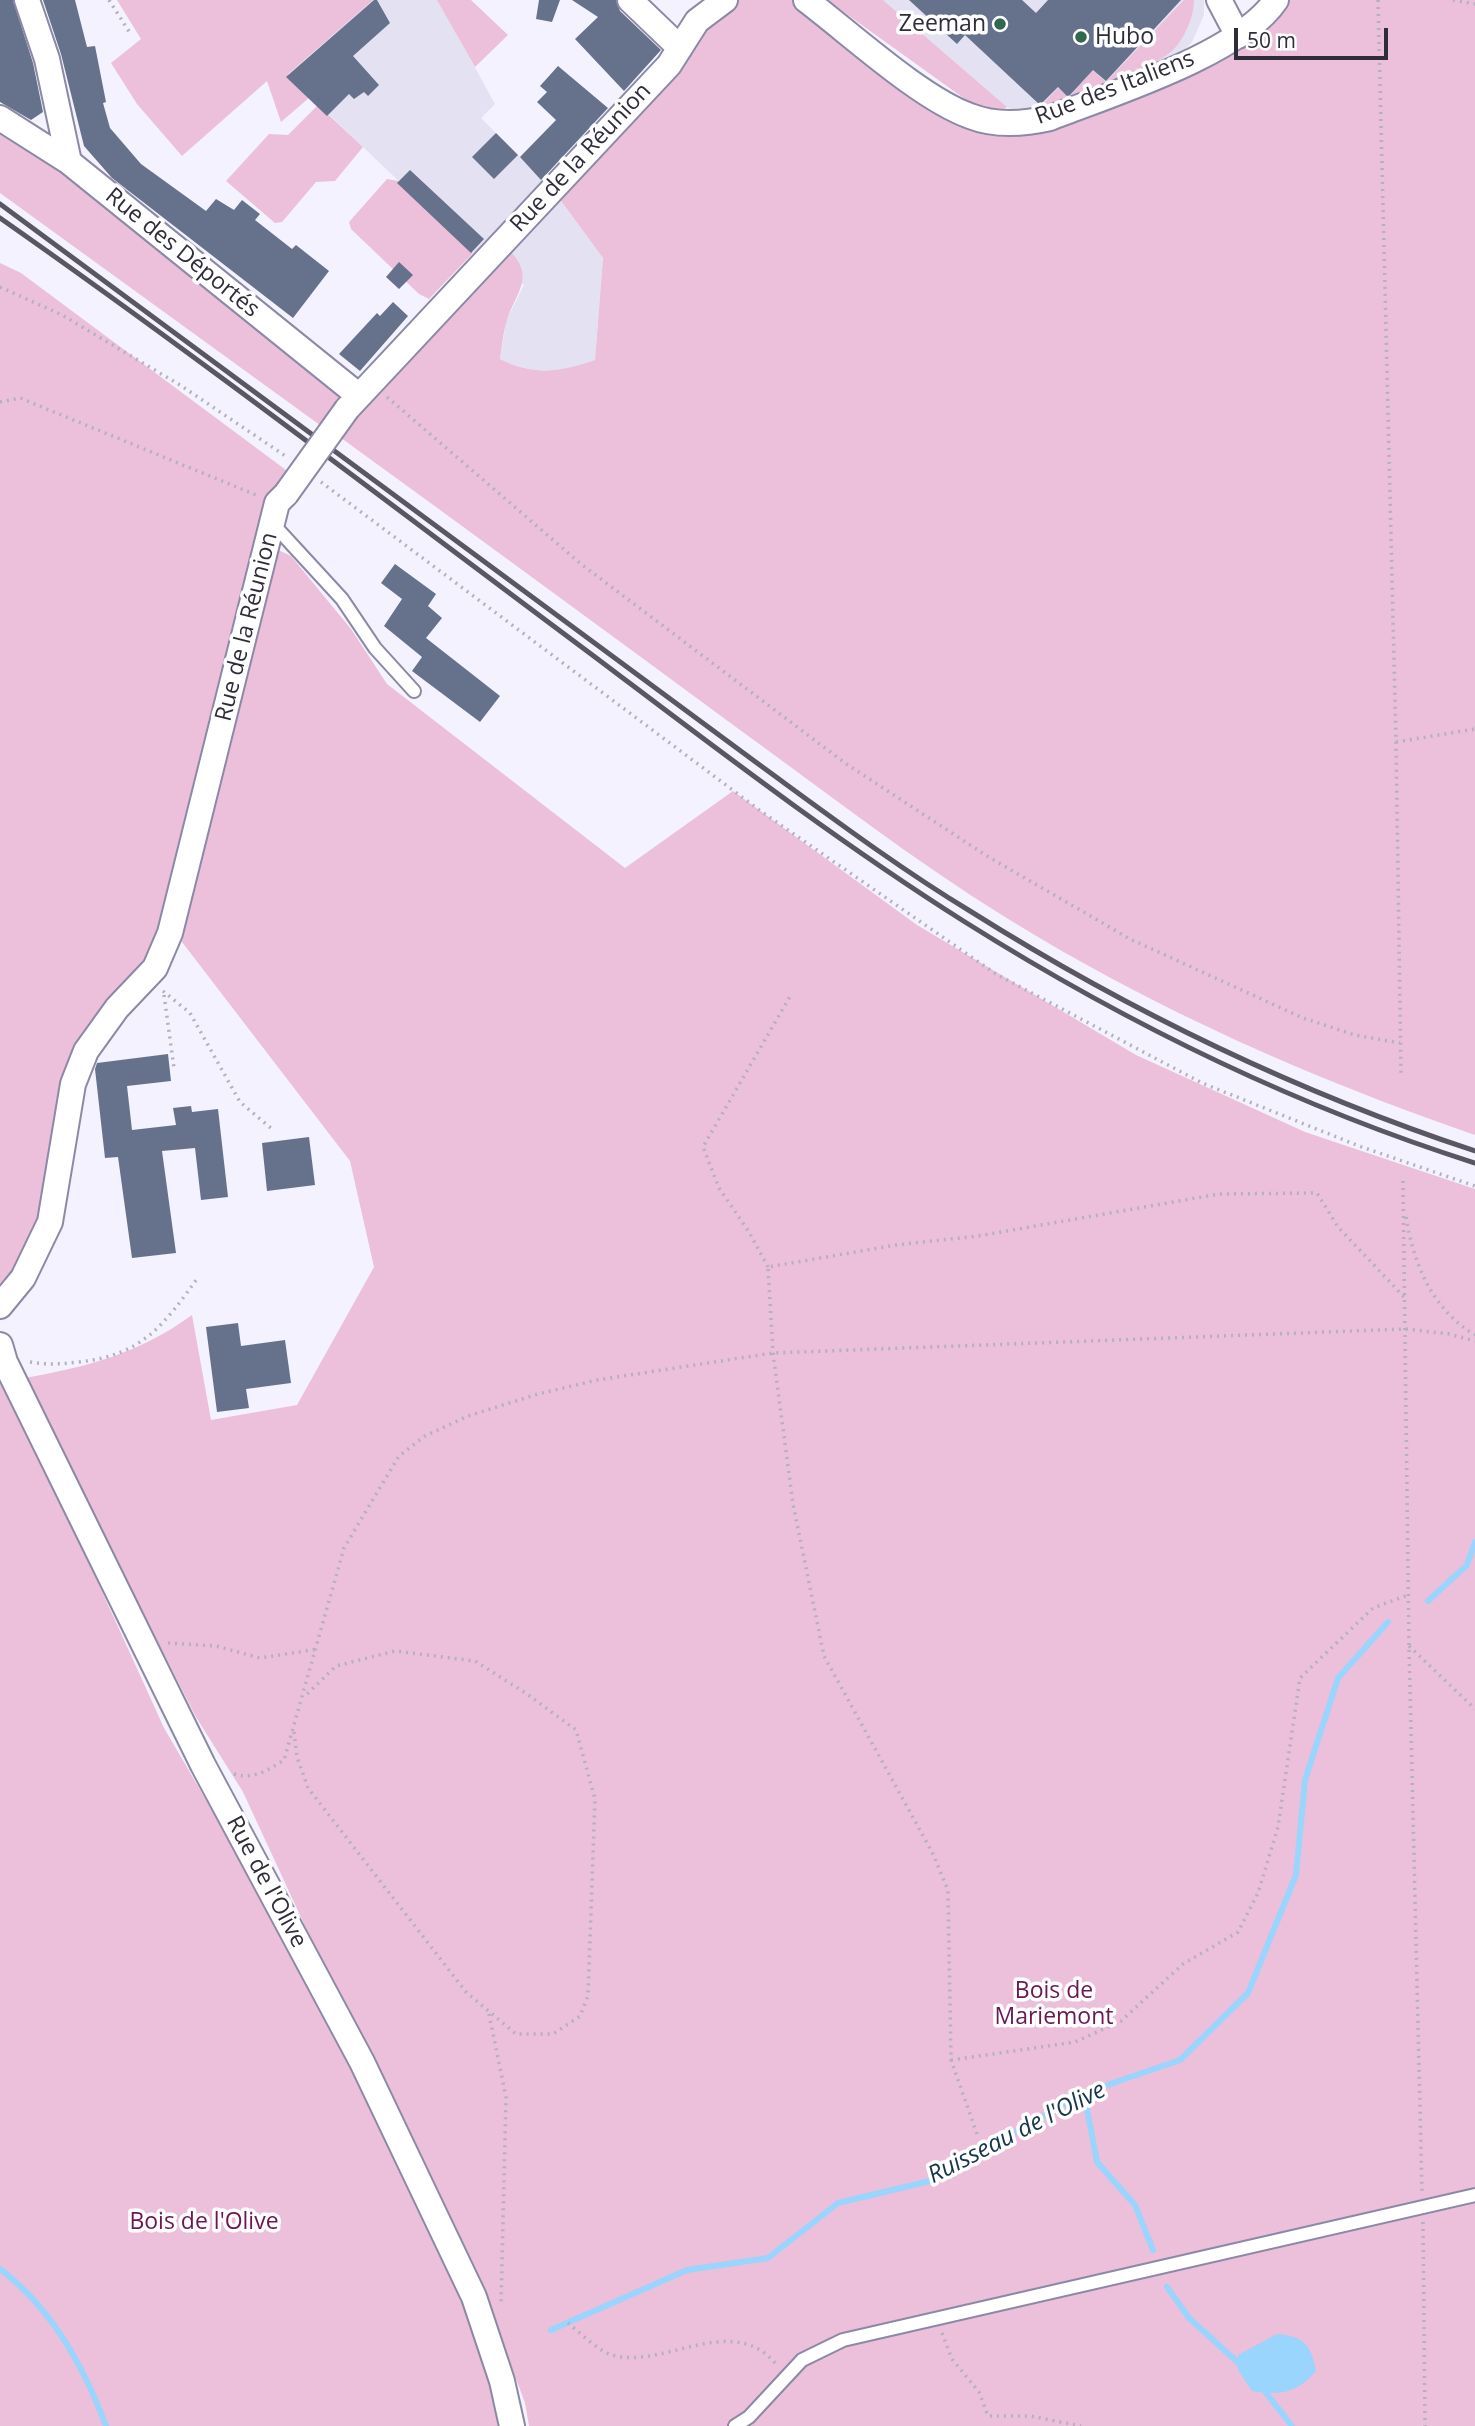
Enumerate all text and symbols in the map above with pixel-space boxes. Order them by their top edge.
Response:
place label: Zeeman [899,10,986,38]
scale bar [1237,14,1391,58]
marker: Zeeman [992,16,1008,32]
place label: Hubo [1095,23,1154,51]
text: 50 m [1247,26,1296,54]
marker: Hubo [1073,29,1089,45]
street label: Rue des Italiens [1032,45,1198,131]
street label: Rue de la Réunion [505,78,657,238]
street label: Rue des Déportés [99,182,265,324]
street label: Rue de la Réunion [210,530,284,724]
street label: Rue de l'Olive [220,1812,312,1952]
park label: Bois de Mariemont [994,1977,1114,2031]
water label: Ruisseau de l'Olive [923,2076,1111,2190]
park label: Bois de l'Olive [129,2208,279,2236]

